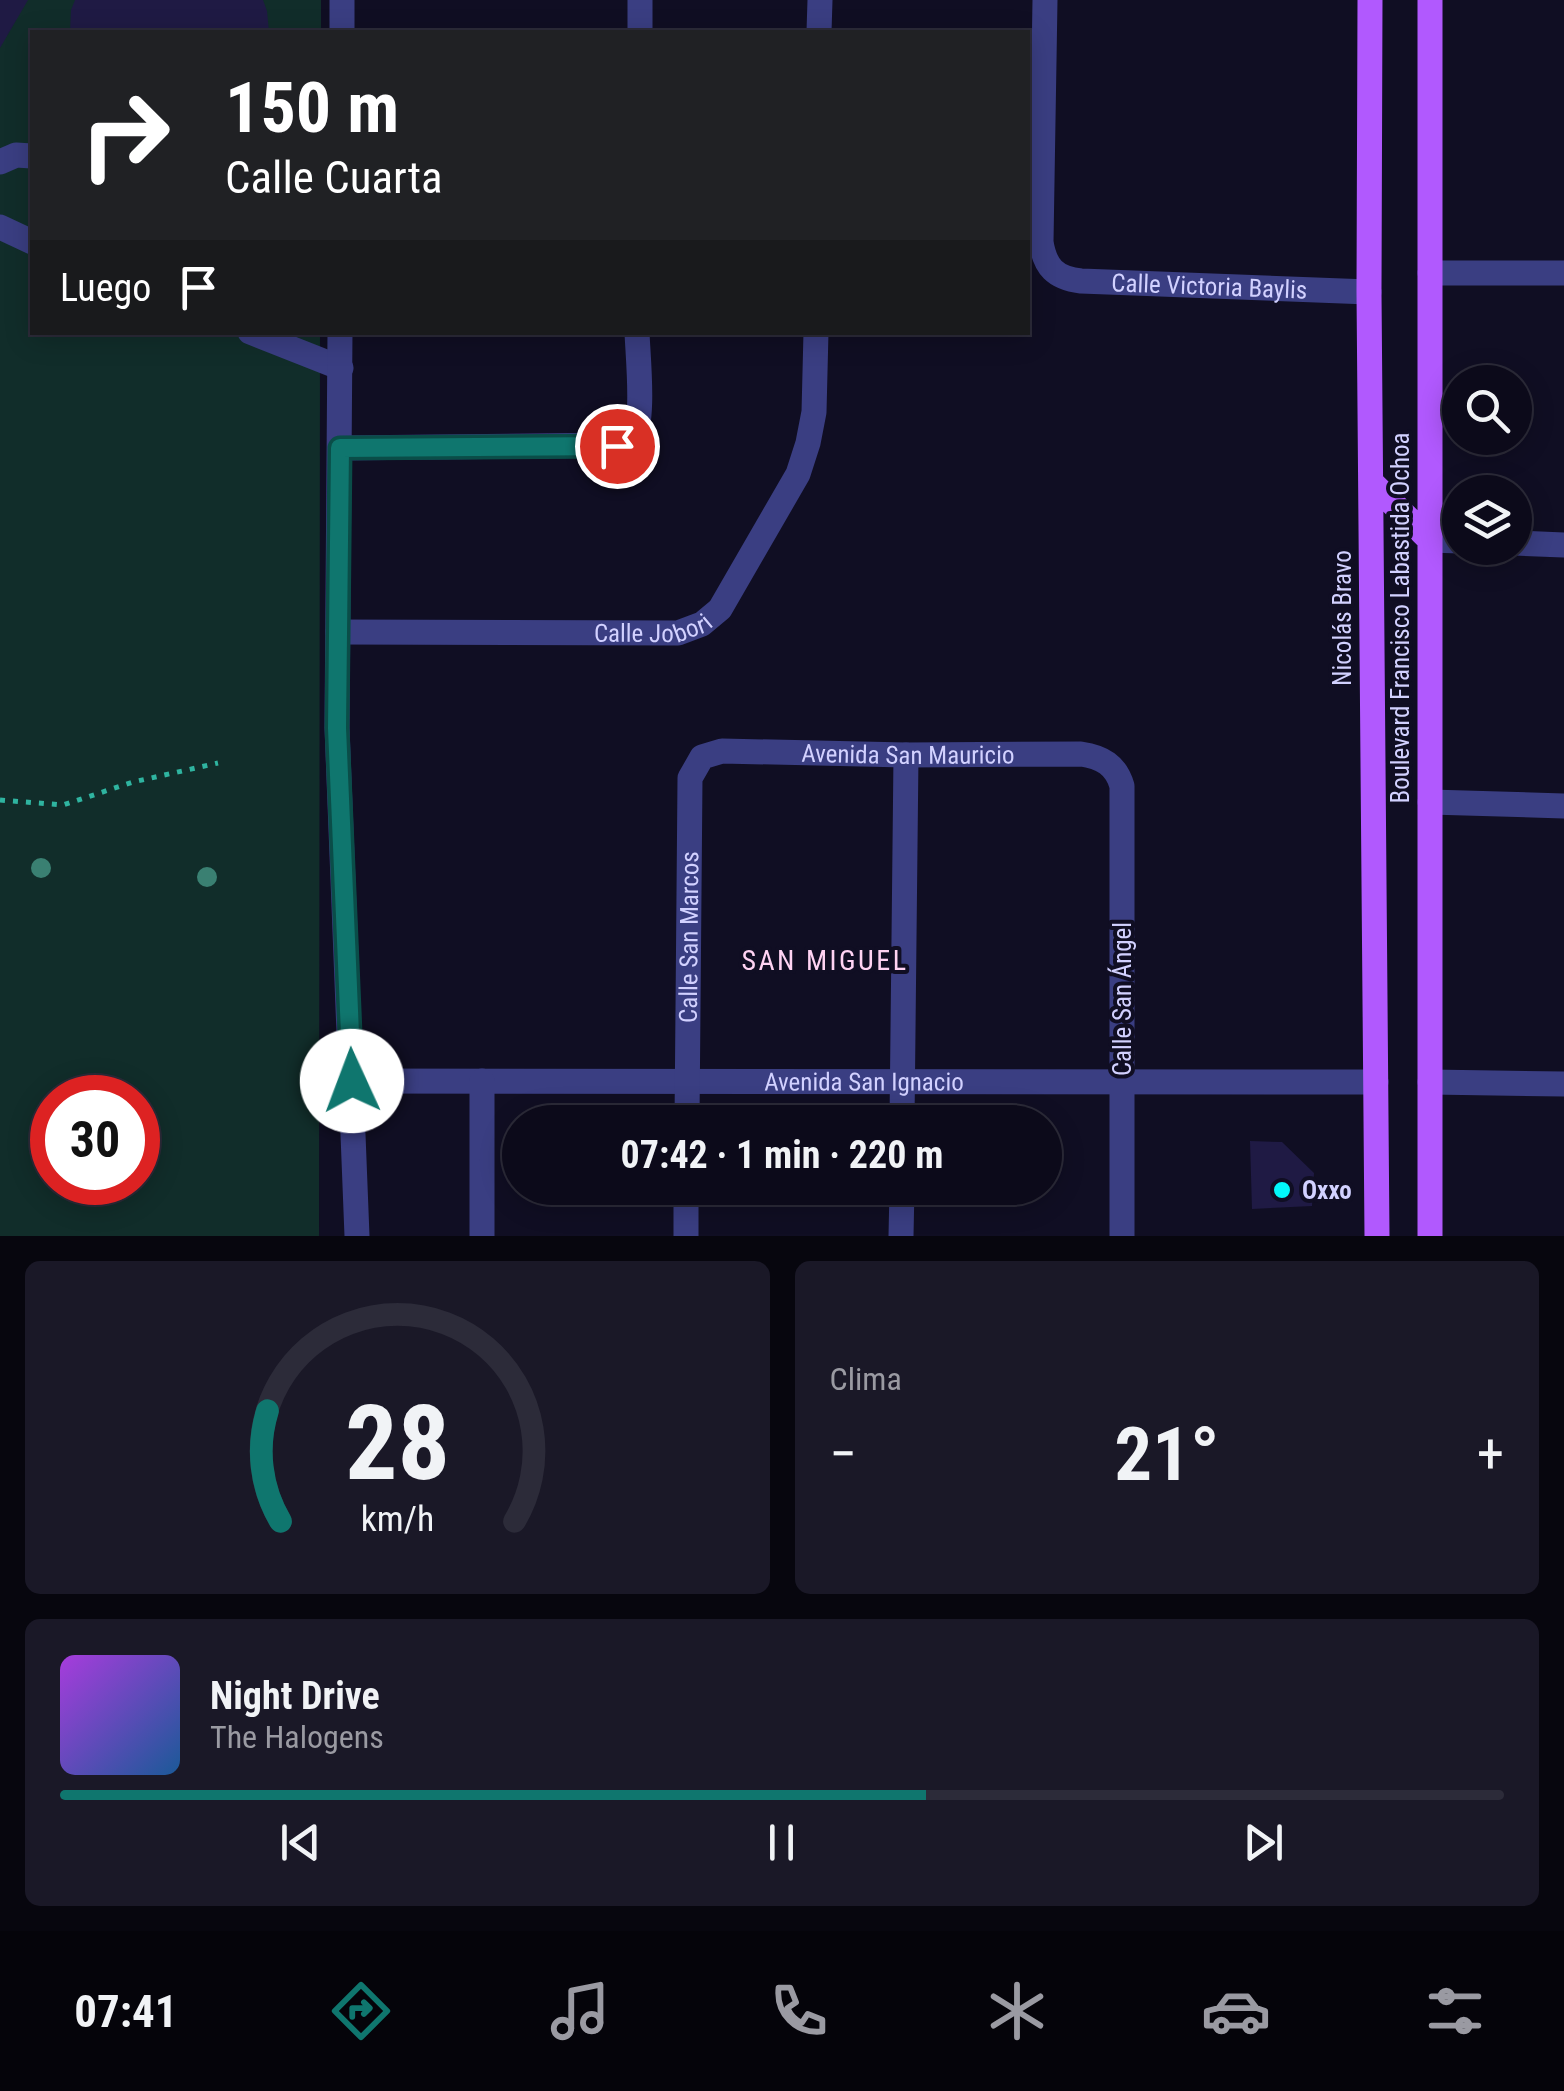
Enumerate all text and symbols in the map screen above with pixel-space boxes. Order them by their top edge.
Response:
text: 150 m [225,67,399,149]
icon: right [60,70,190,200]
text: Calle Cuarta [225,151,443,204]
icon: arrive [171,260,226,315]
text: Luego [60,266,151,310]
street label: Calle Victoria Baylis [1111,268,1308,304]
map controls [1442,365,1532,565]
button: search [1442,365,1532,455]
pin [575,404,660,489]
icon: arrive [590,419,645,474]
street label: Boulevard Francisco Labastida Ochoa [1386,432,1415,804]
button: layers [1442,475,1532,565]
street label: Nicolás Bravo [1328,550,1357,686]
street label: Calle Jobori [594,607,718,648]
street label: Avenida San Mauricio [801,738,1015,770]
street label: Calle San Marcos [673,851,704,1023]
street label: Calle San Ángel [1107,922,1137,1076]
district label: SAN MIGUEL [741,944,909,977]
position arrow [300,1029,404,1133]
street label: Avenida San Ignacio [764,1067,964,1096]
speed limit sign: 30 [30,1075,160,1205]
text: 07:42 · 1 min · 220 m [621,1133,943,1177]
place label: Oxxo [1302,1176,1352,1205]
marker: Oxxo [1271,1179,1293,1201]
text: Clima [830,1360,902,1398]
text: 28 [345,1383,450,1504]
text: 21° [1114,1410,1219,1498]
text: − [830,1422,857,1486]
text: + [1477,1422,1504,1486]
text: km/h [360,1498,434,1540]
text: Night Drive [210,1674,380,1718]
text: The Halogens [210,1718,384,1756]
icon: previous [273,1815,328,1870]
icon: pause [754,1815,809,1870]
icon: next [1236,1815,1291,1870]
icon: directions [326,1976,396,2046]
icon: music [545,1976,615,2046]
icon: phone [764,1976,834,2046]
icon: climate [982,1976,1052,2046]
icon: car [1201,1976,1271,2046]
icon: filters [1420,1976,1490,2046]
text: 07:41 [74,1985,178,2038]

